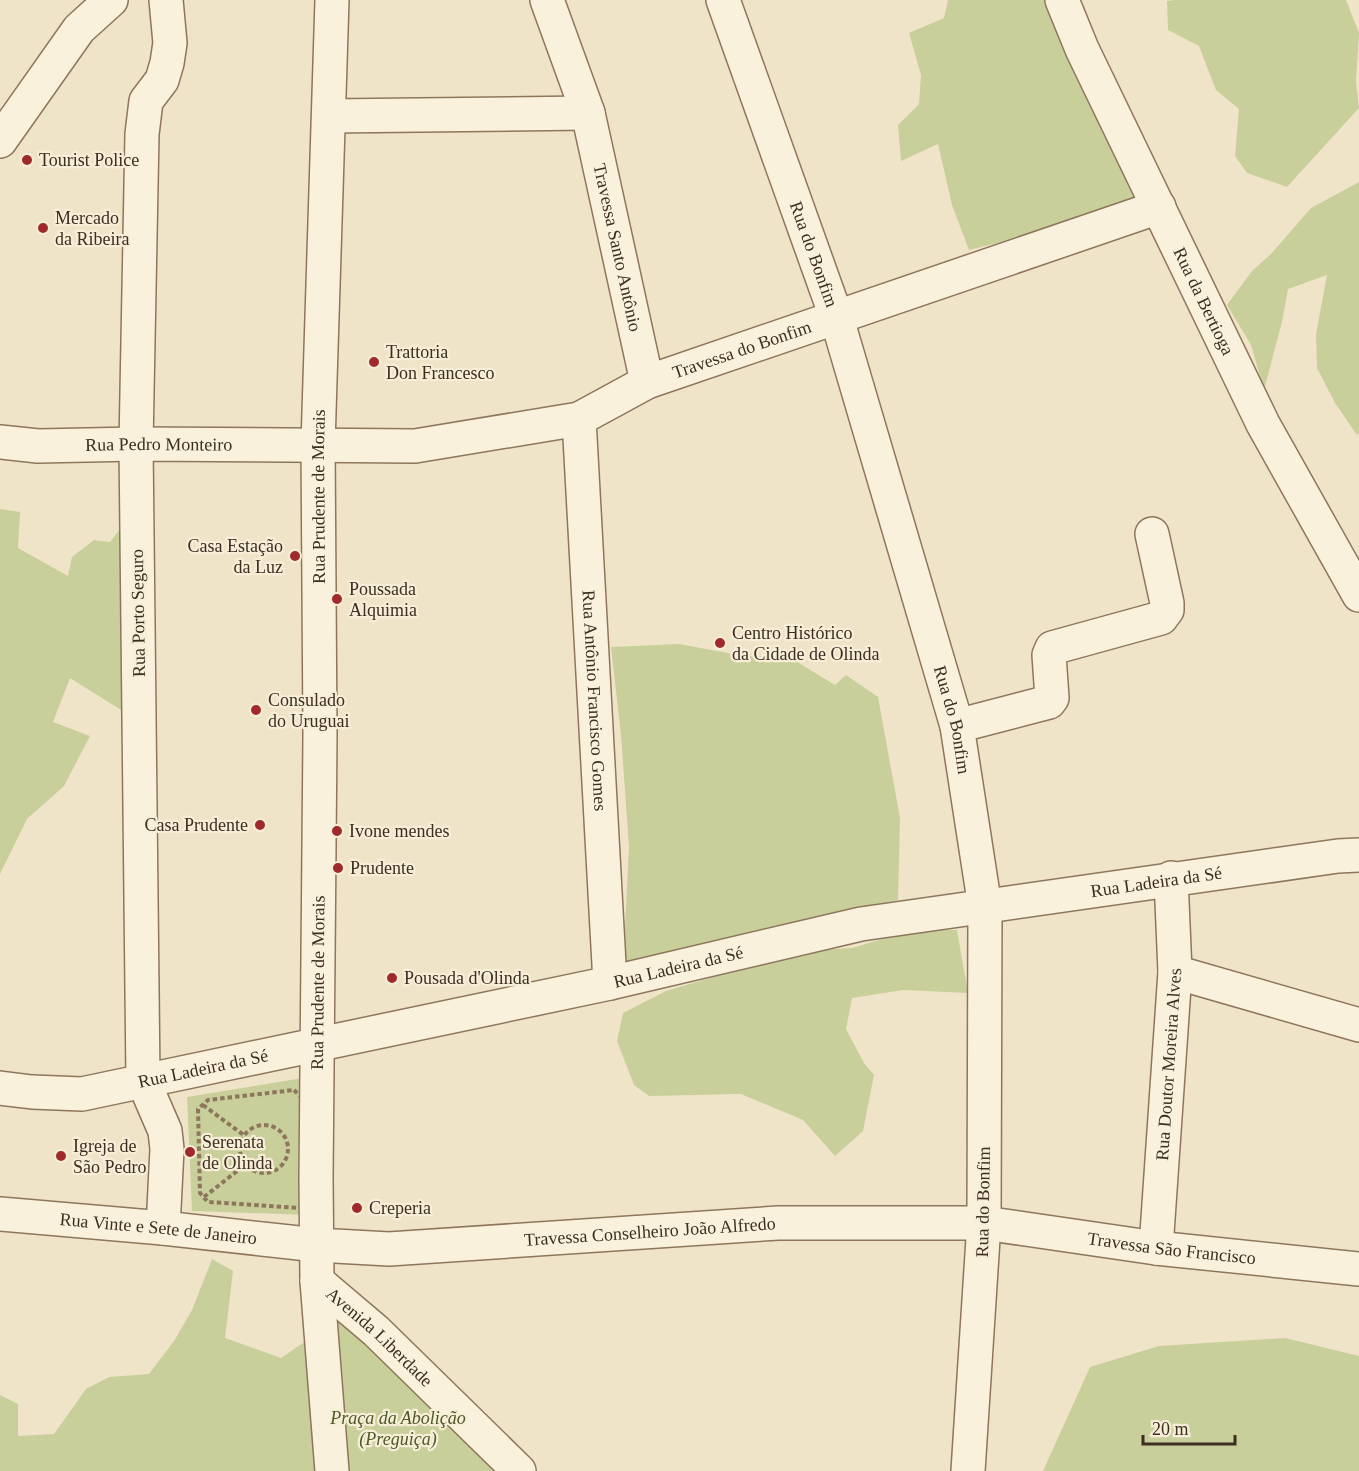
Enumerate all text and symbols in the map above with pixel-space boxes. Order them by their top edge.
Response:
place label: Tourist Police [39,150,139,170]
marker: Tourist Police [20,153,34,167]
street label: Travessa Santo Antônio [589,162,646,333]
street label: Rua do Bonfim [786,199,842,310]
place label: Mercado da Ribeira [55,208,129,249]
marker: Mercado da Ribeira [36,221,50,235]
street label: Rua da Bertioga [1169,244,1238,358]
street label: Travessa do Bonfim [670,317,814,383]
place label: Trattoria Don Francesco [386,342,494,383]
marker: Trattoria Don Francesco [367,355,381,369]
street label: Rua Prudente de Morais [308,409,329,584]
street label: Rua Pedro Monteiro [85,434,232,455]
place label: Casa Estação da Luz [188,536,283,577]
street label: Rua Porto Seguro [127,549,149,677]
marker: Casa Estação da Luz [288,549,302,563]
place label: Poussada Alquimia [349,579,417,620]
street label: Rua Antônio Francisco Gomes [578,589,611,812]
marker: Poussada Alquimia [330,592,344,606]
place label: Centro Histórico da Cidade de Olinda [732,623,879,664]
marker: Centro Histórico da Cidade de Olinda [713,636,727,650]
street label: Rua do Bonfim [930,663,974,775]
place label: Consulado do Uruguai [268,690,349,731]
marker: Consulado do Uruguai [249,703,263,717]
place label: Casa Prudente [145,815,248,835]
marker: Casa Prudente [253,818,267,832]
place label: Ivone mendes [349,821,449,841]
marker: Ivone mendes [330,824,344,838]
place label: Prudente [350,858,414,878]
marker: Prudente [331,861,345,875]
street label: Rua Ladeira da Sé [1089,863,1223,901]
street label: Rua Prudente de Morais [307,895,329,1070]
street label: Rua Ladeira da Sé [612,942,745,992]
place label: Pousada d'Olinda [404,968,530,988]
street label: Rua Doutor Moreira Alves [1152,968,1185,1161]
marker: Pousada d'Olinda [385,971,399,985]
street label: Rua Ladeira da Sé [136,1045,270,1092]
place label: Serenata de Olinda [202,1132,272,1173]
place label: Igreja de São Pedro [73,1136,147,1177]
marker: Serenata de Olinda [183,1145,197,1159]
street label: Rua do Bonfim [972,1146,994,1258]
marker: Igreja de São Pedro [54,1149,68,1163]
place label: Creperia [369,1198,431,1218]
marker: Creperia [350,1201,364,1215]
street label: Rua Vinte e Sete de Janeiro [59,1209,258,1248]
street label: Travessa Conselheiro João Alfredo [523,1213,776,1250]
street label: Travessa São Francisco [1086,1228,1257,1268]
street label: Avenida Liberdade [322,1283,437,1391]
park label: Praça da Abolição (Preguiça) [329,1408,466,1450]
scale bar [1143,1408,1234,1446]
text: 20 m [1152,1419,1189,1439]

